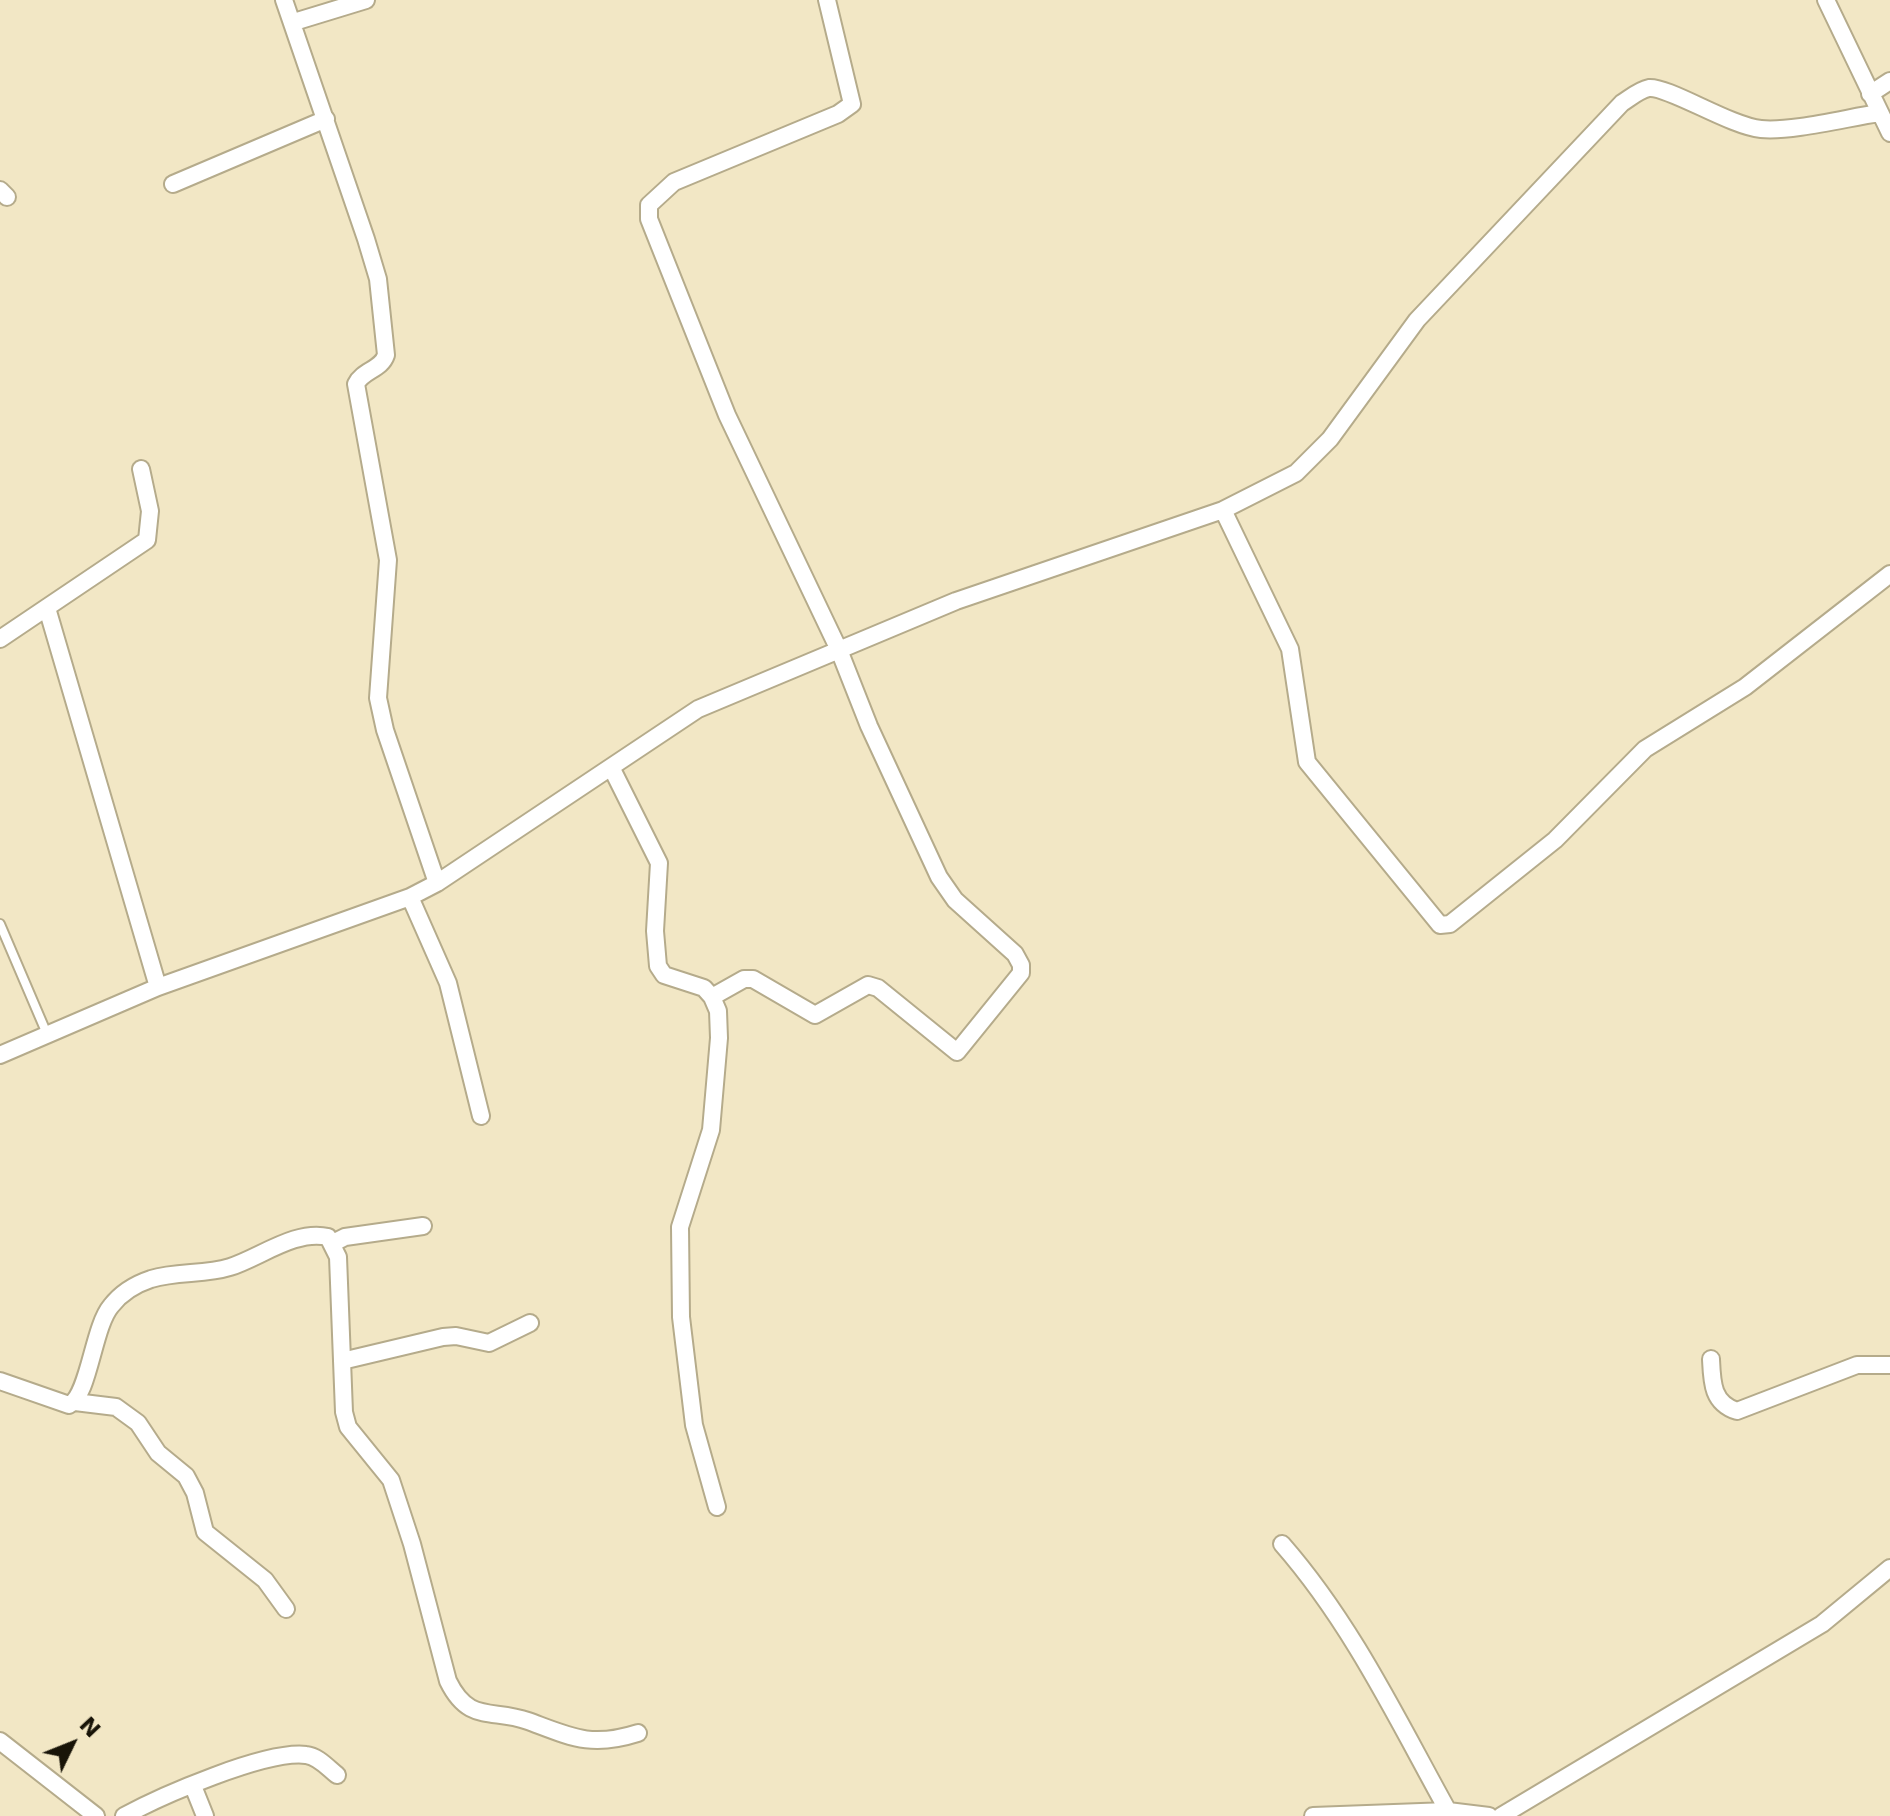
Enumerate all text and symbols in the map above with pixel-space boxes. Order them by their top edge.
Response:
north arrow [32,1704,112,1784]
text: N [74,1712,105,1743]

